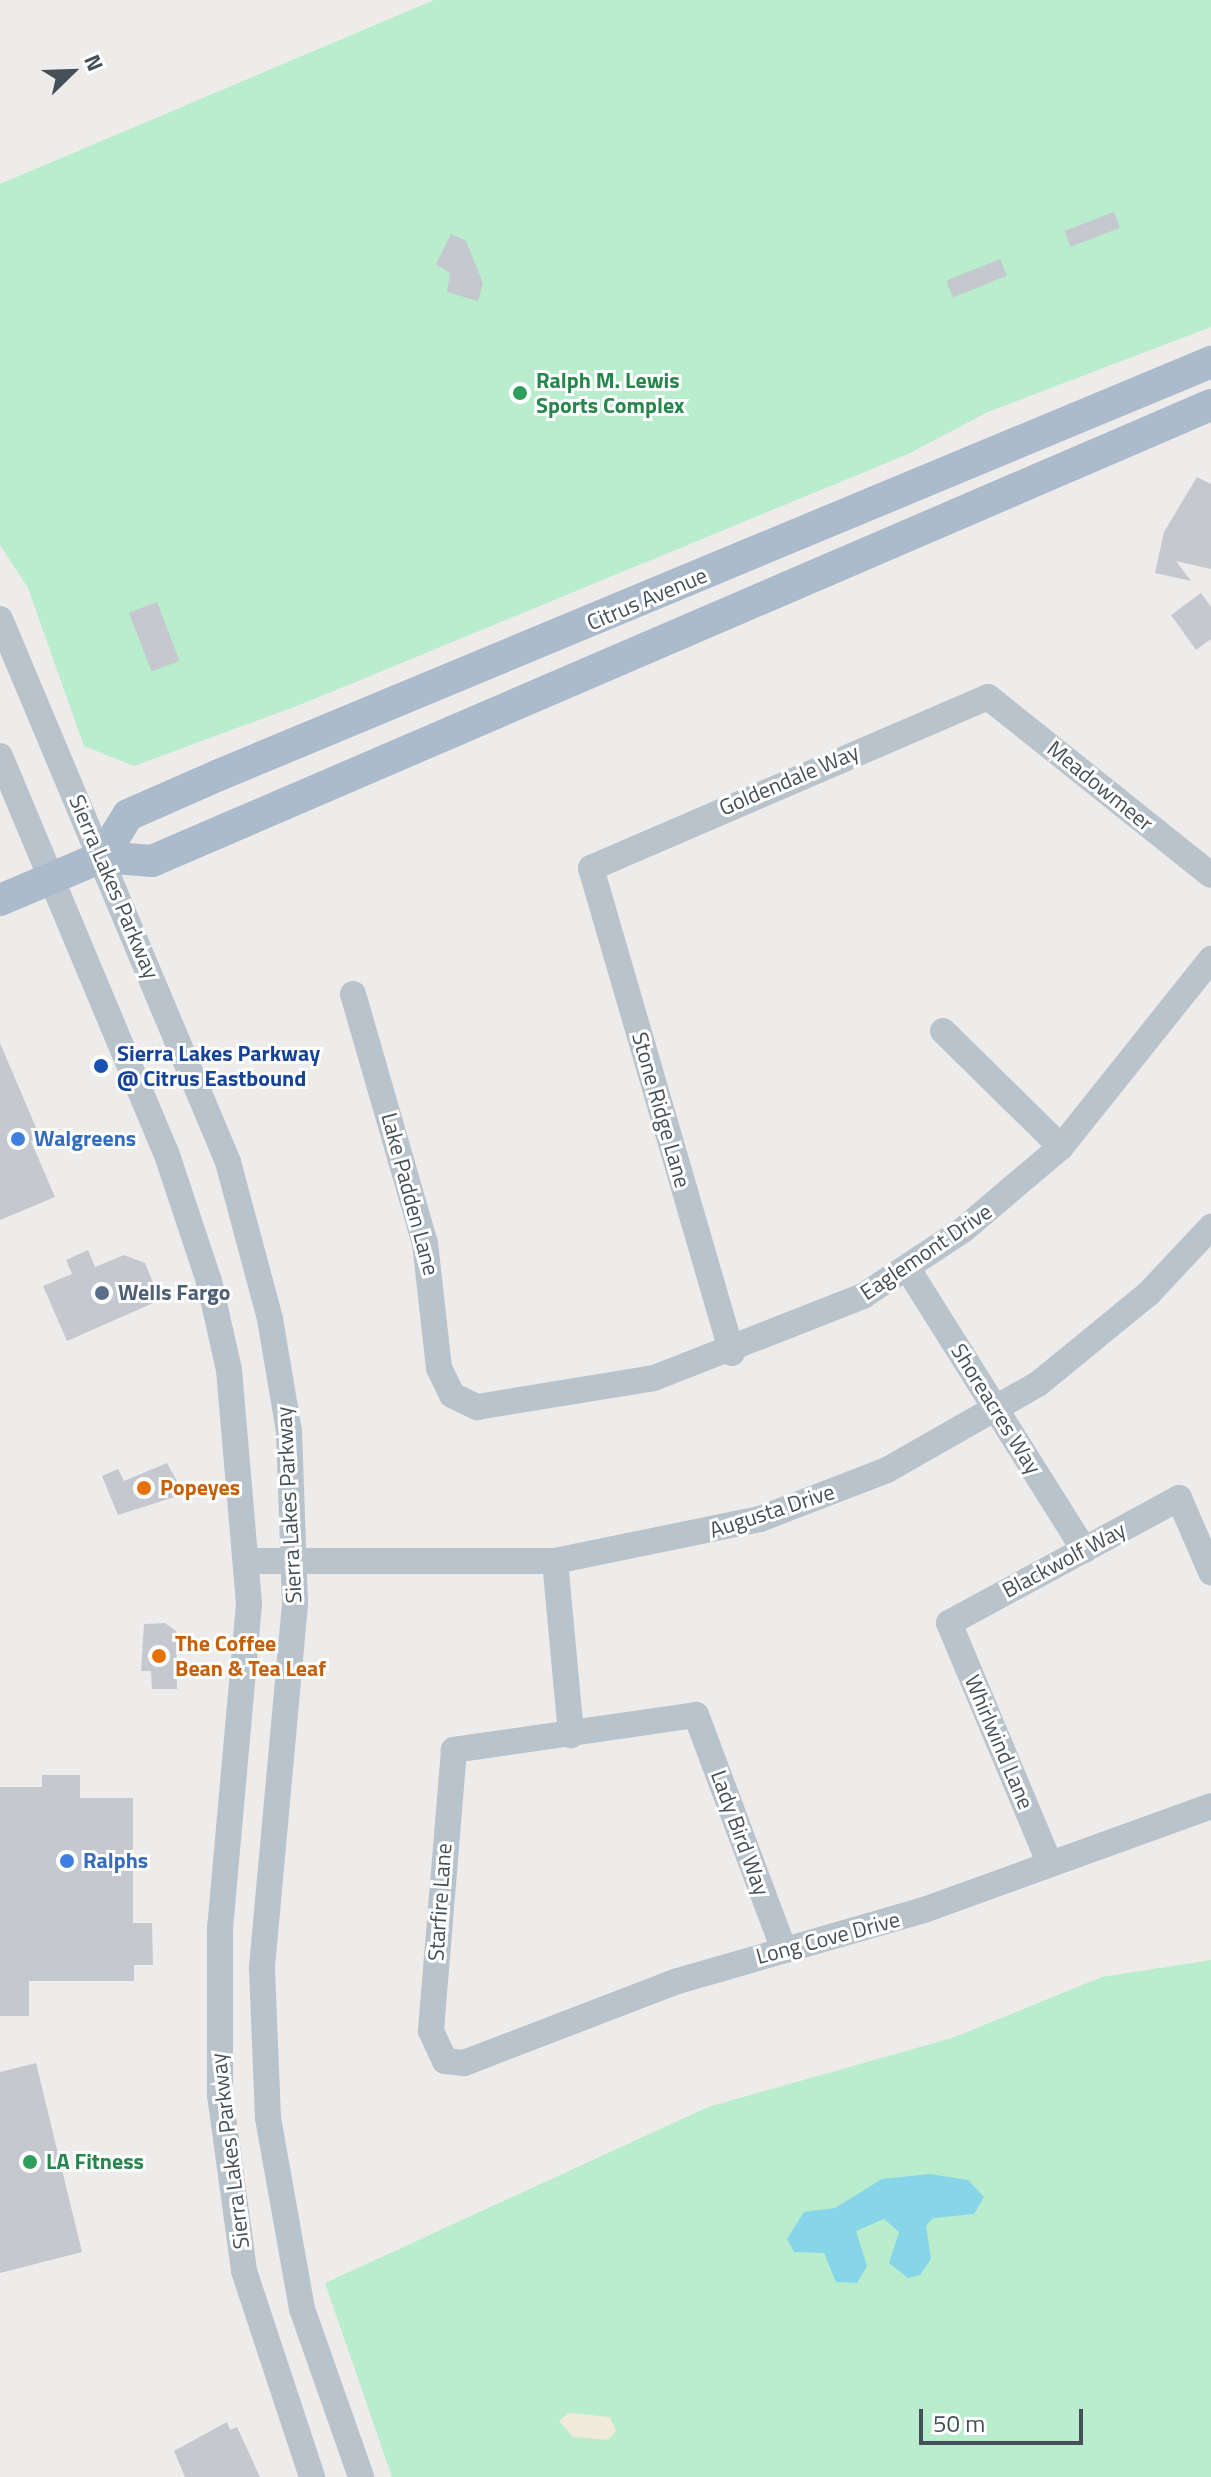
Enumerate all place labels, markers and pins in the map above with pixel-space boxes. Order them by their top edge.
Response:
place label: Ralph M. Lewis Sports Complex [536,367,685,418]
marker: Ralph M. Lewis Sports Complex [511,384,529,402]
place label: Sierra Lakes Parkway @ Citrus Eastbound [117,1040,320,1092]
marker: Sierra Lakes Parkway @ Citrus Eastbound [92,1057,110,1075]
place label: Walgreens [34,1126,136,1152]
marker: Walgreens [9,1130,27,1148]
place label: Wells Fargo [118,1280,231,1306]
marker: Wells Fargo [93,1284,111,1302]
place label: Popeyes [160,1475,240,1501]
marker: Popeyes [135,1479,153,1497]
place label: The Coffee Bean & Tea Leaf [175,1630,326,1682]
marker: The Coffee Bean & Tea Leaf [150,1647,168,1665]
place label: Ralphs [83,1848,148,1874]
marker: Ralphs [58,1852,76,1870]
place label: LA Fitness [46,2149,144,2175]
marker: LA Fitness [21,2153,39,2171]

